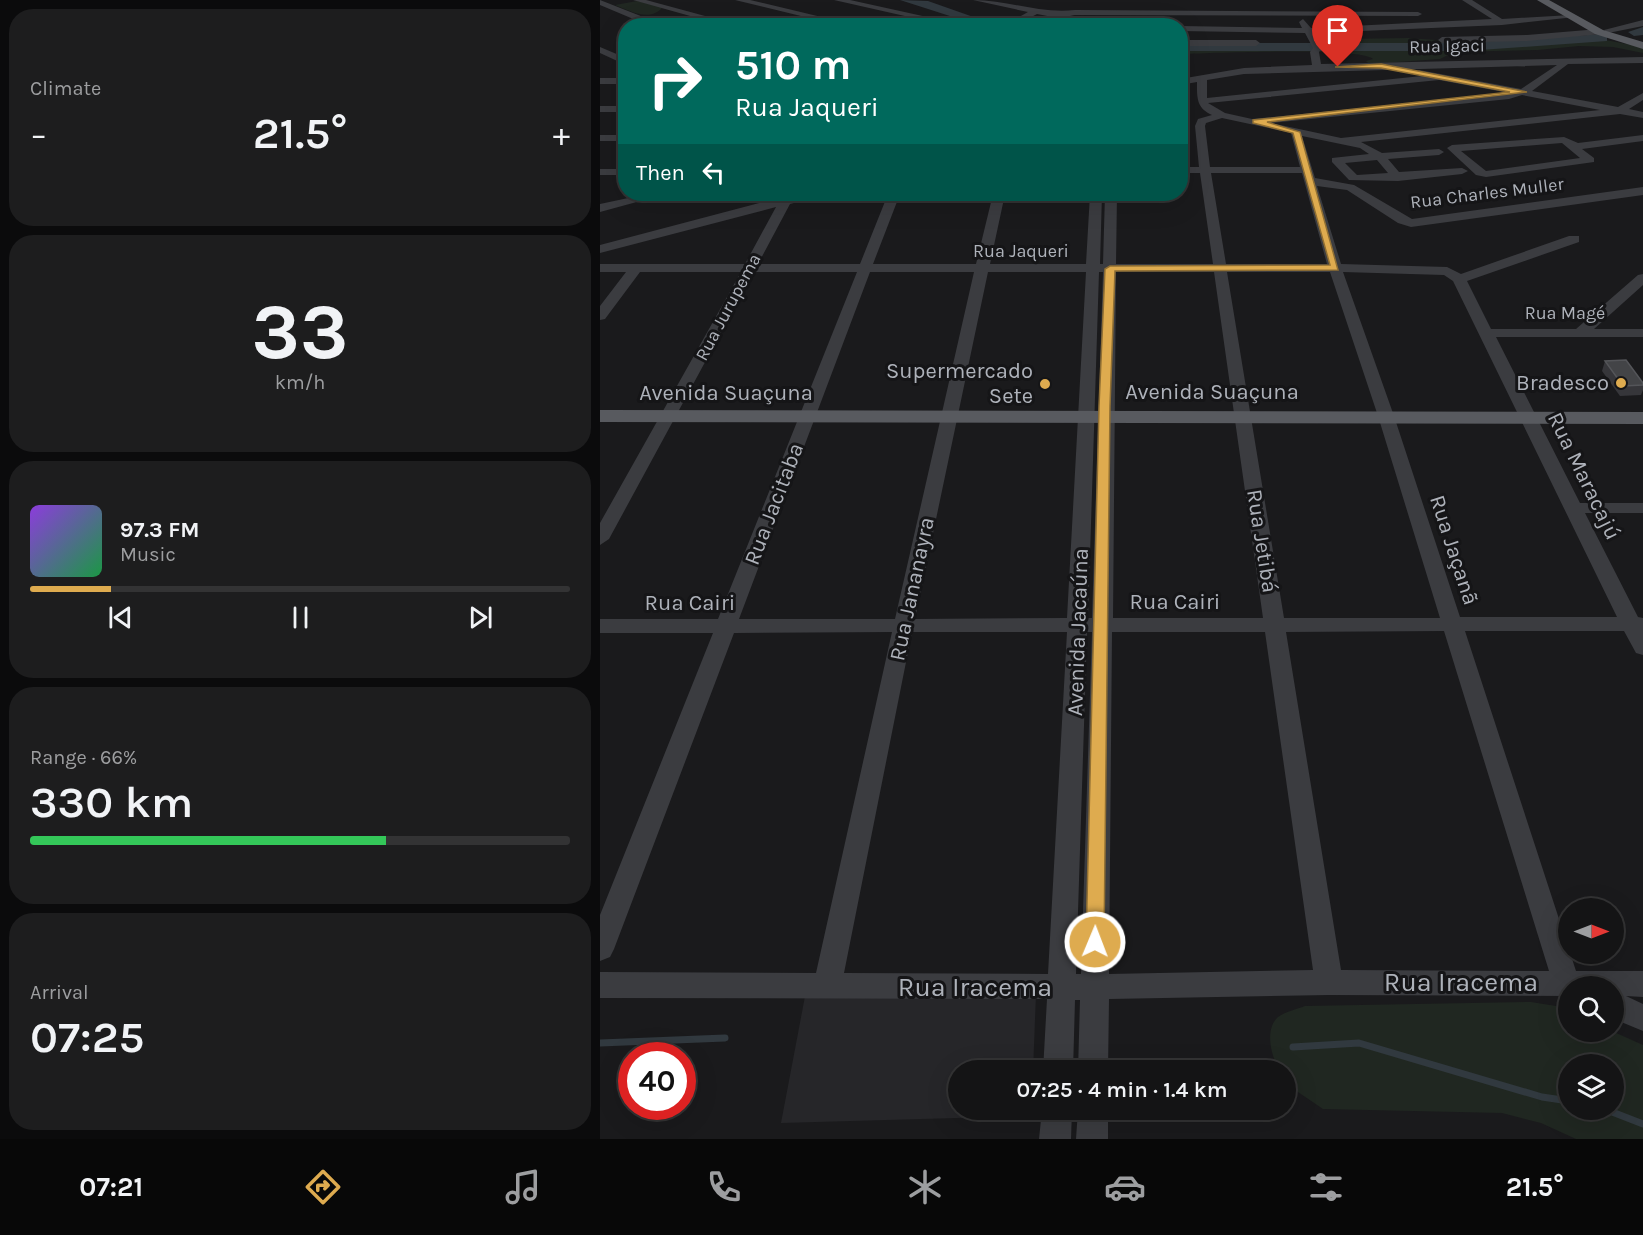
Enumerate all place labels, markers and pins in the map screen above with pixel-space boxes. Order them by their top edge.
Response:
pin [1312,5,1363,67]
place label: Supermercado Sete [886,358,1033,409]
place label: Bradesco [1516,370,1609,396]
marker: Bradesco [1614,376,1628,390]
marker: Supermercado Sete [1038,377,1052,391]

